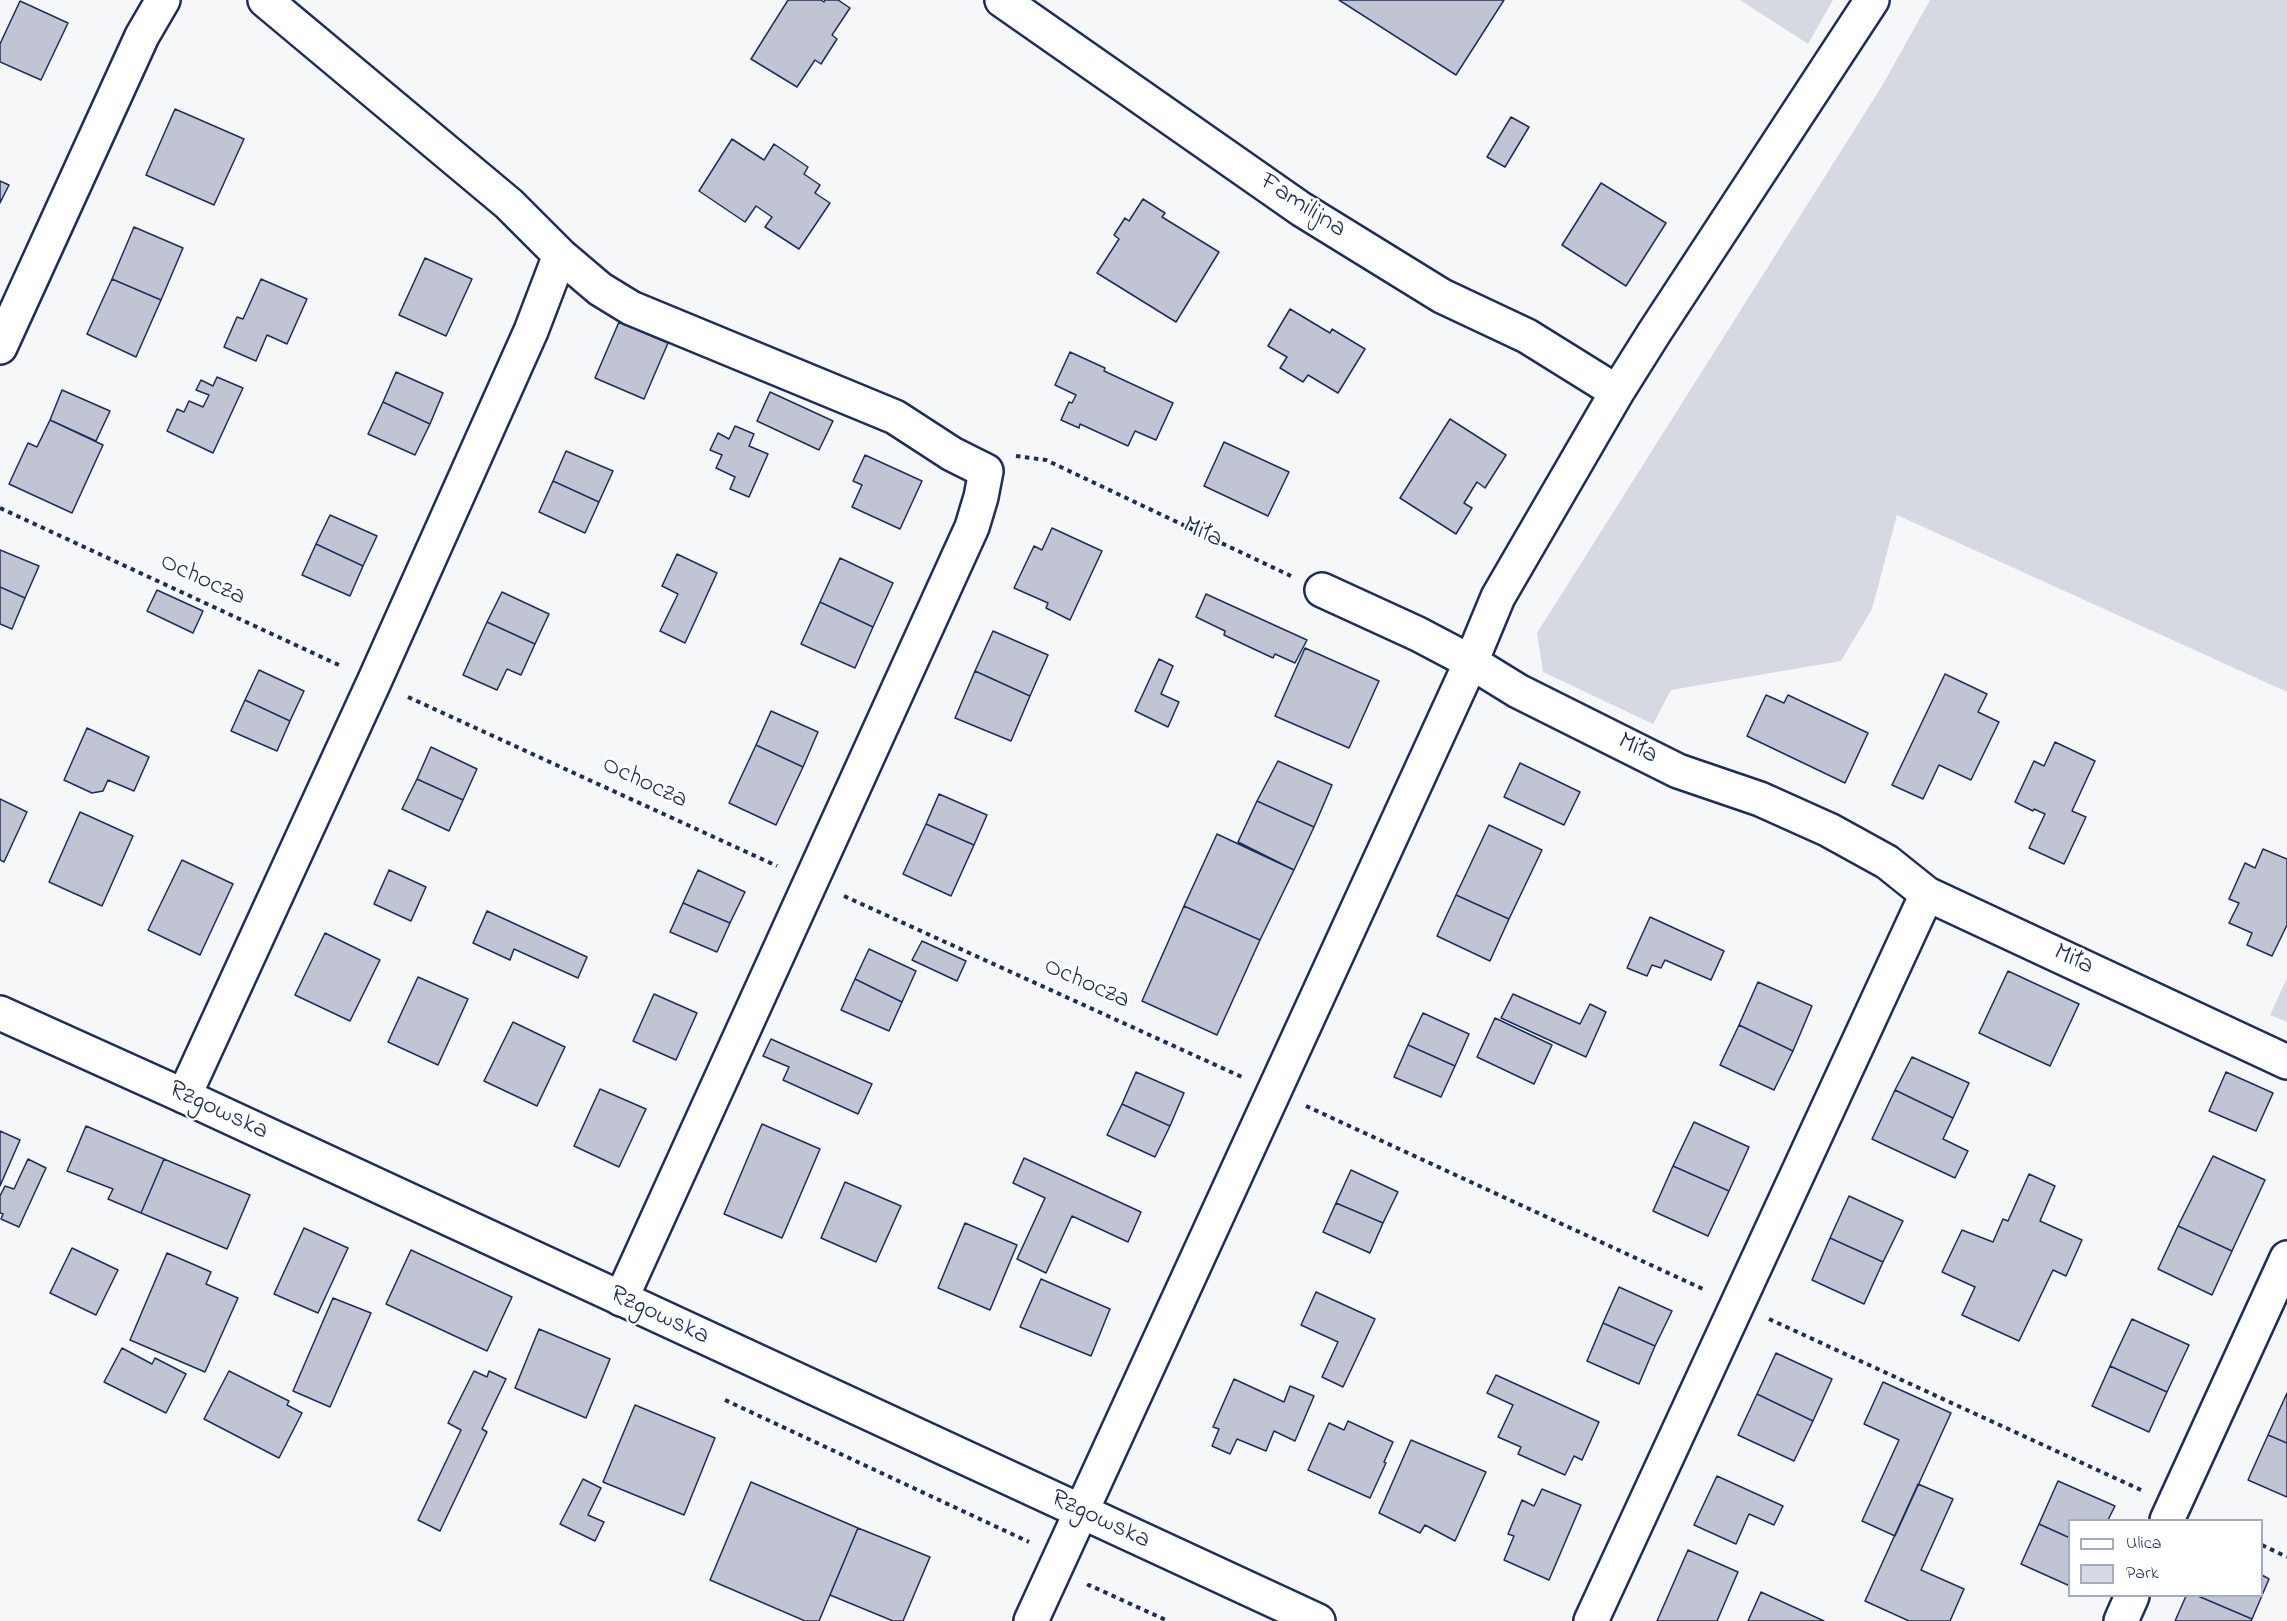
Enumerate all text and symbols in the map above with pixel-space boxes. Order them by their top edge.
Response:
street label: Familijna [1253,168,1351,246]
street label: Miła [1177,511,1227,557]
street label: Ochocza [154,548,250,614]
street label: Miła [1612,727,1662,773]
street label: Ochocza [596,751,692,817]
street label: Miła [2048,938,2098,984]
street label: Ochocza [1038,952,1134,1018]
street label: Rzgowska [163,1075,273,1149]
street label: Rzgowska [604,1280,714,1354]
street label: Rzgowska [1045,1484,1155,1558]
legend [2068,1519,2263,1597]
text: Ulica [2126,1531,2161,1557]
text: Park [2126,1561,2159,1587]

